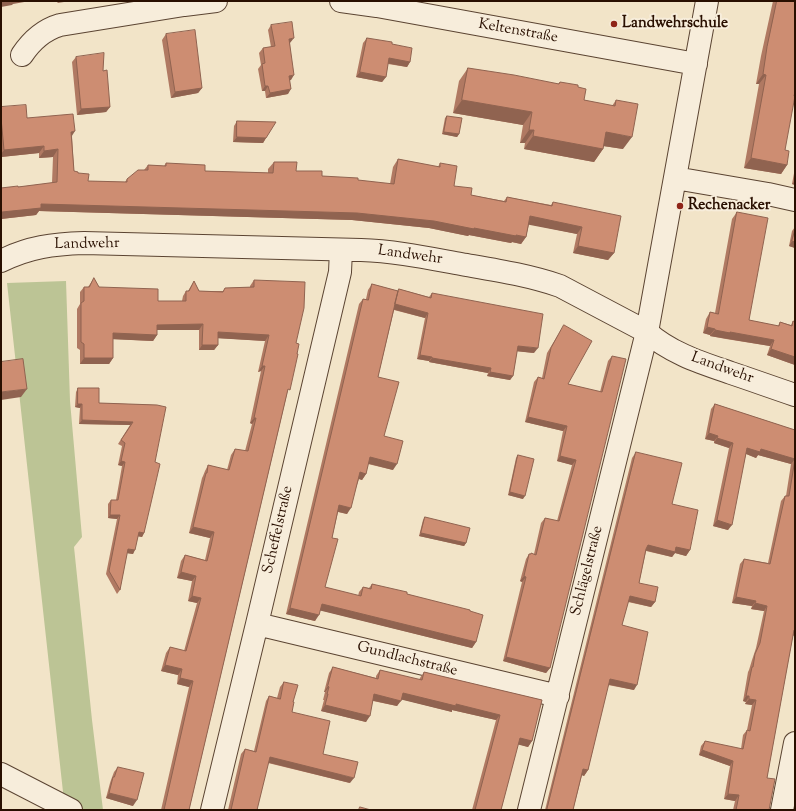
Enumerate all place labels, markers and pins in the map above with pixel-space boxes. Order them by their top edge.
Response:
place label: Landwehrschule [622,15,728,33]
marker: Landwehrschule [609,19,619,29]
place label: Rechenacker [688,197,770,215]
marker: Rechenacker [675,201,685,211]

